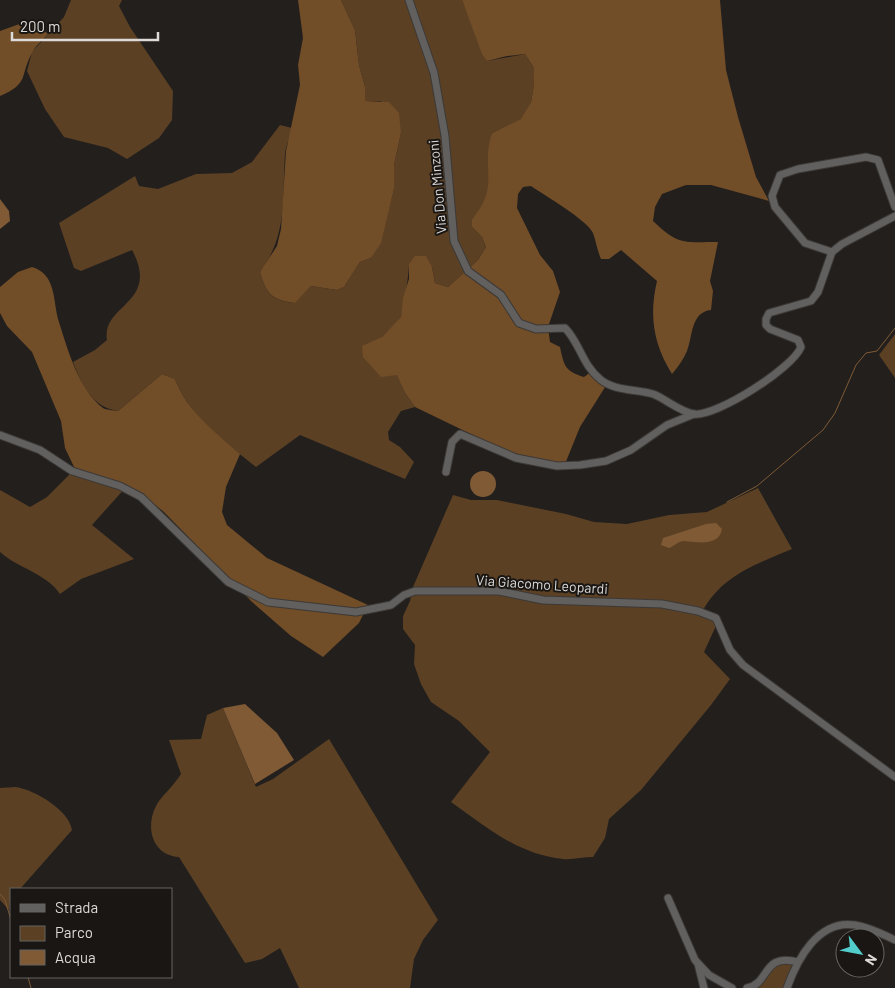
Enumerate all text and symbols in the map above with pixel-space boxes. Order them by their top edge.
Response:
scale bar [12,10,159,42]
text: 200 m [20,17,60,35]
street label: Via Don Minzoni [424,139,450,235]
street label: Via Giacomo Leopardi [476,571,608,597]
legend [10,888,172,978]
text: Strada [55,898,98,916]
text: Parco [55,923,93,941]
north arrow [835,928,885,978]
text: Acqua [55,948,96,966]
text: N [862,952,881,969]

